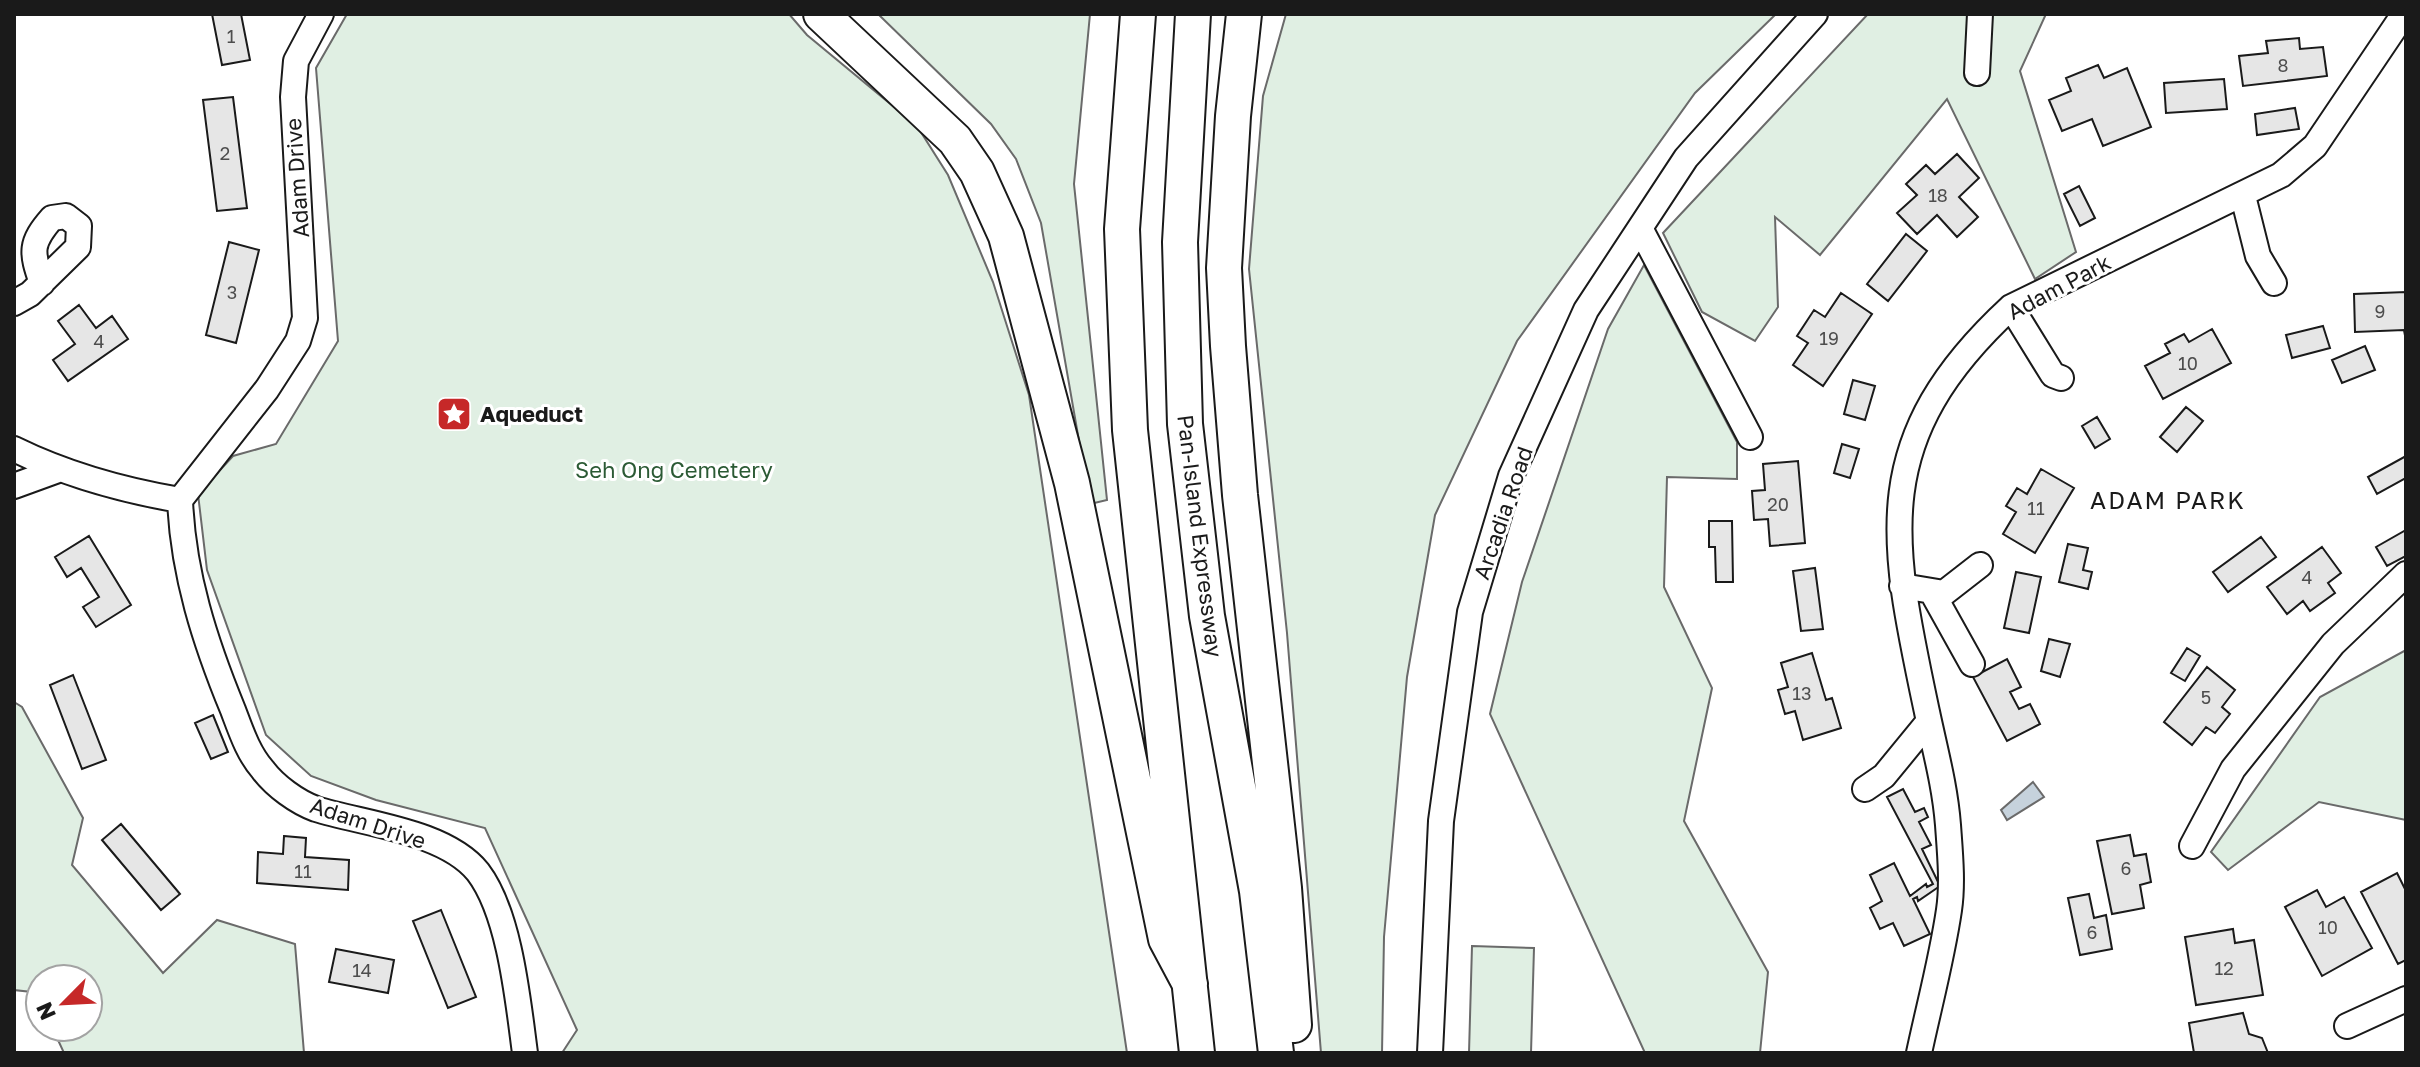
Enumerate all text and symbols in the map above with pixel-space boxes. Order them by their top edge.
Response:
house number: 1 [227,25,236,47]
house number: 8 [2278,54,2288,76]
street label: Adam Drive [279,117,314,239]
house number: 2 [220,142,230,164]
house number: 18 [1928,184,1948,206]
street label: Adam Park [2002,248,2115,325]
house number: 3 [227,281,237,303]
house number: 9 [2375,300,2385,322]
house number: 19 [1819,327,1839,349]
house number: 4 [94,330,105,352]
house number: 10 [2178,352,2198,374]
place icon: Aqueduct [435,395,473,433]
place label: Aqueduct [480,400,583,427]
street label: Pan-Island Expressway [1172,413,1229,659]
street label: Arcadia Road [1467,443,1538,583]
park label: Seh Ong Cemetery [575,456,773,483]
district label: ADAM PARK [2090,485,2246,514]
house number: 20 [1767,493,1789,515]
house number: 11 [2027,497,2045,519]
house number: 4 [2302,566,2313,588]
house number: 13 [1792,682,1812,704]
house number: 5 [2201,686,2211,708]
street label: Adam Drive [307,791,429,854]
house number: 6 [2121,857,2131,879]
house number: 11 [294,860,312,882]
house number: 10 [2318,916,2338,938]
house number: 6 [2087,921,2097,943]
house number: 12 [2214,957,2234,979]
house number: 14 [352,959,372,981]
north arrow [24,963,104,1043]
text: N [30,998,61,1024]

